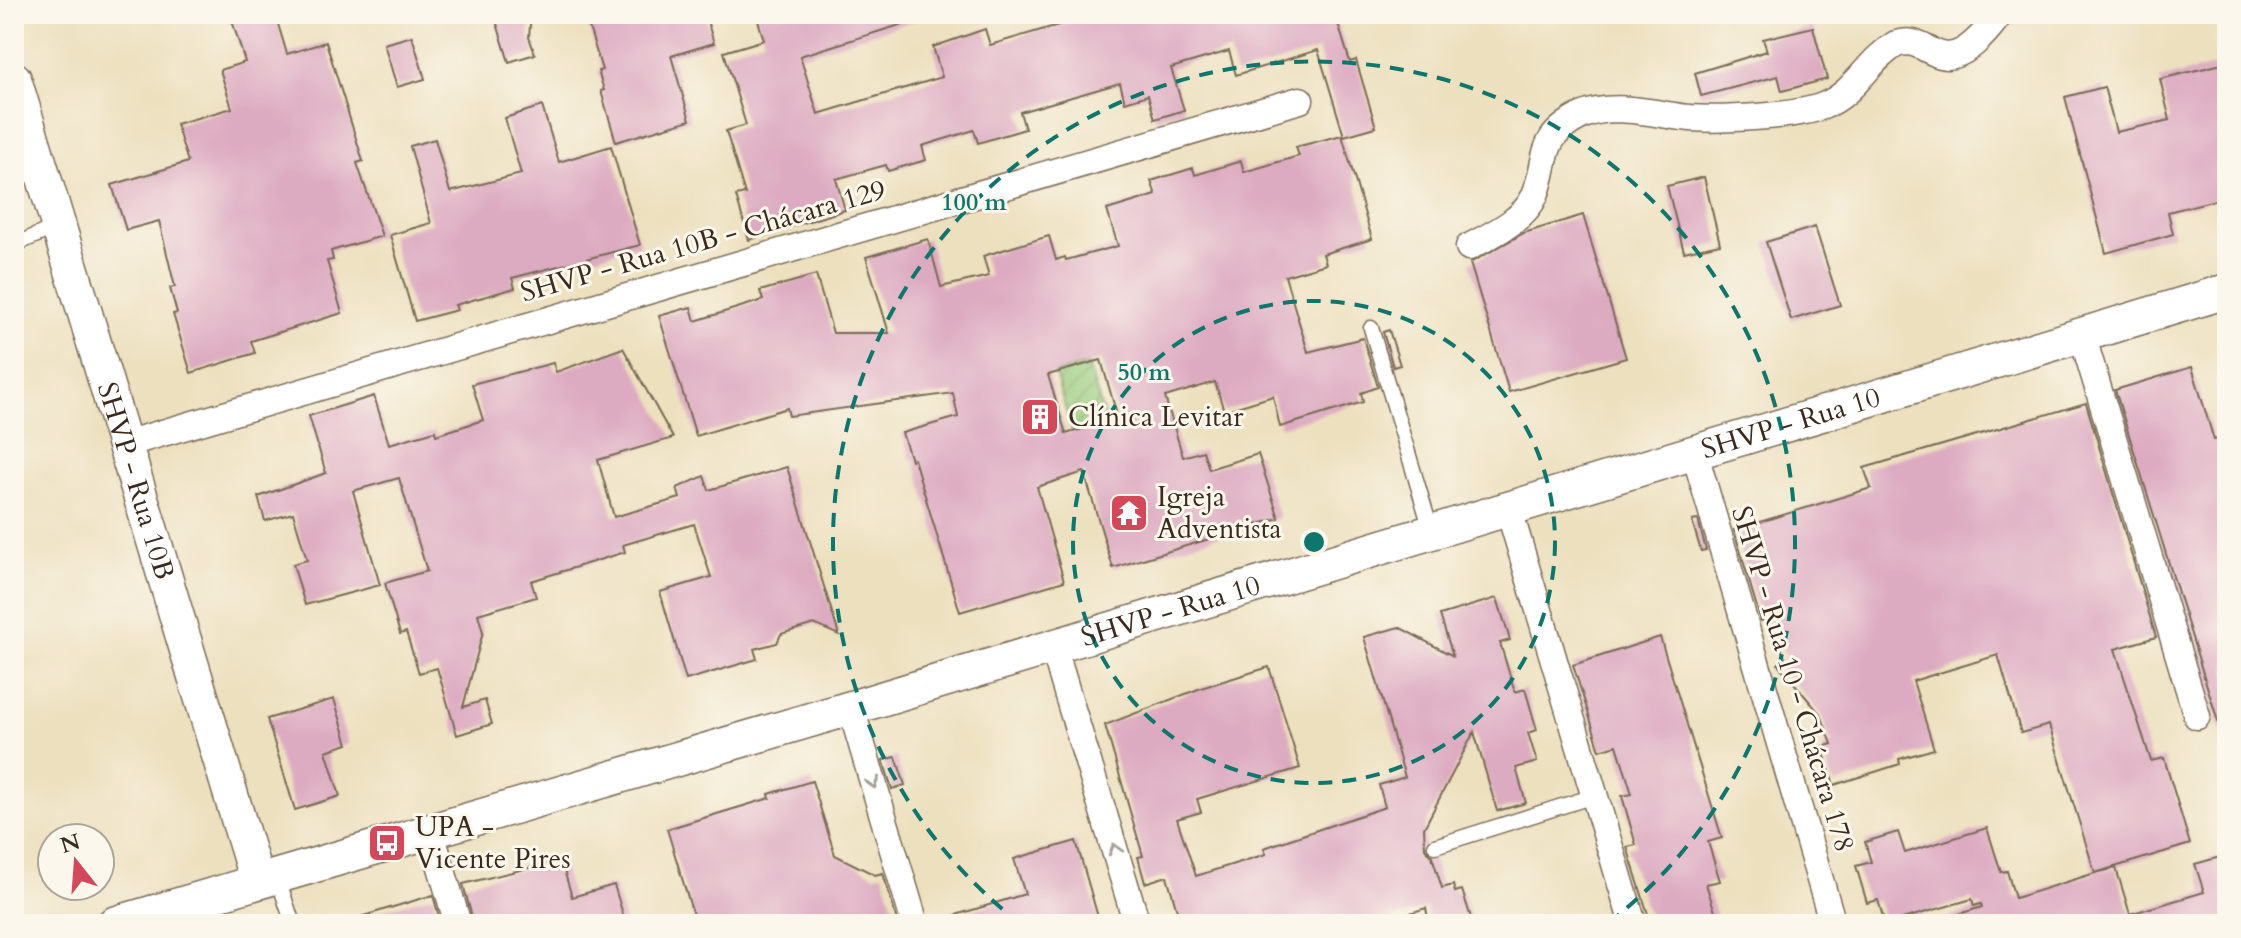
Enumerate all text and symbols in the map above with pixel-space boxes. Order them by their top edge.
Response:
street label: SHVP - Rua 10B - Chácara 129 [516,171,890,311]
text: 100 m [941,186,1008,219]
text: 50 m [1117,356,1171,389]
street label: SHVP - Rua 10B [88,378,184,584]
street label: SHVP - Rua 10 [1697,378,1885,468]
building icon: Clínica Levitar [1019,396,1061,438]
place label: Clínica Levitar [1068,398,1244,436]
place label: Igreja Adventista [1157,478,1282,548]
temple icon: Igreja Adventista [1108,492,1150,534]
street label: SHVP - Rua 10 - Chácara 178 [1722,502,1864,856]
centre of rings [1300,528,1328,556]
street label: SHVP - Rua 10 [1076,566,1265,656]
one-way arrow [864,775,880,789]
place label: UPA - Vicente Pires [415,808,571,878]
north arrow [36,822,116,902]
bus stop icon: UPA - Vicente Pires [366,822,408,864]
text: N [57,827,84,861]
one-way arrow [1108,843,1124,857]

